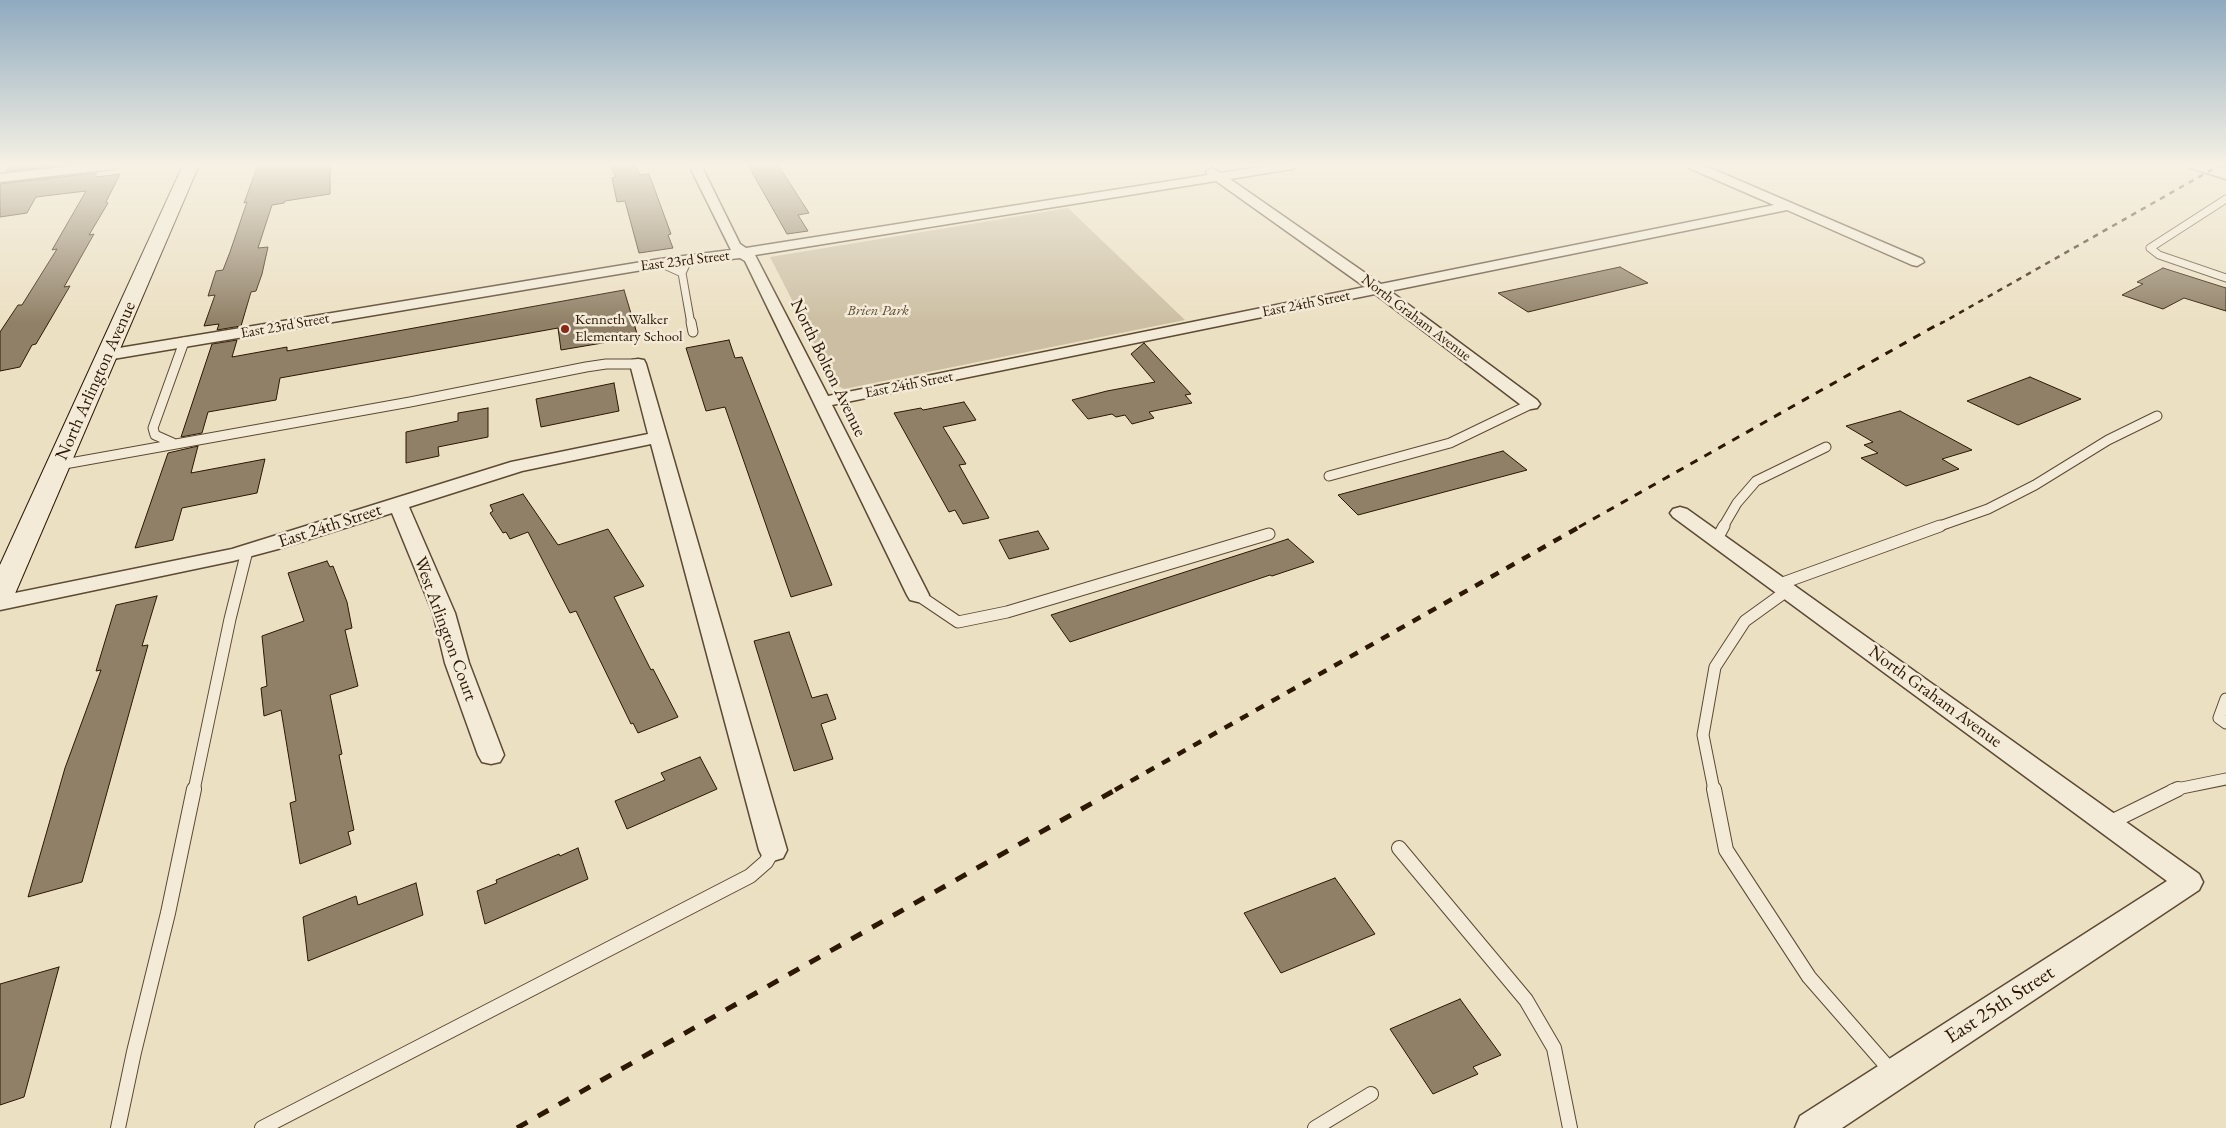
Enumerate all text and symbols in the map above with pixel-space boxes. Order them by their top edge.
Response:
street label: East 23rd Street [639,247,731,275]
street label: North Graham Avenue [1357,271,1475,365]
street label: East 24th Street [1260,287,1352,321]
street label: North Bolton Avenue [785,296,871,440]
street label: North Arlington Avenue [51,298,141,464]
park label: Brien Park [847,302,909,320]
street label: East 23rd Street [239,309,331,343]
place label: Kenneth Walker Elementary School [575,311,683,346]
marker: Kenneth Walker Elementary School [559,323,571,335]
street label: East 24th Street [863,368,955,402]
street label: East 24th Street [276,499,384,553]
street label: West Arlington Court [409,554,481,704]
street label: North Graham Avenue [1864,641,2006,753]
street label: East 25th Street [1941,960,2059,1050]

